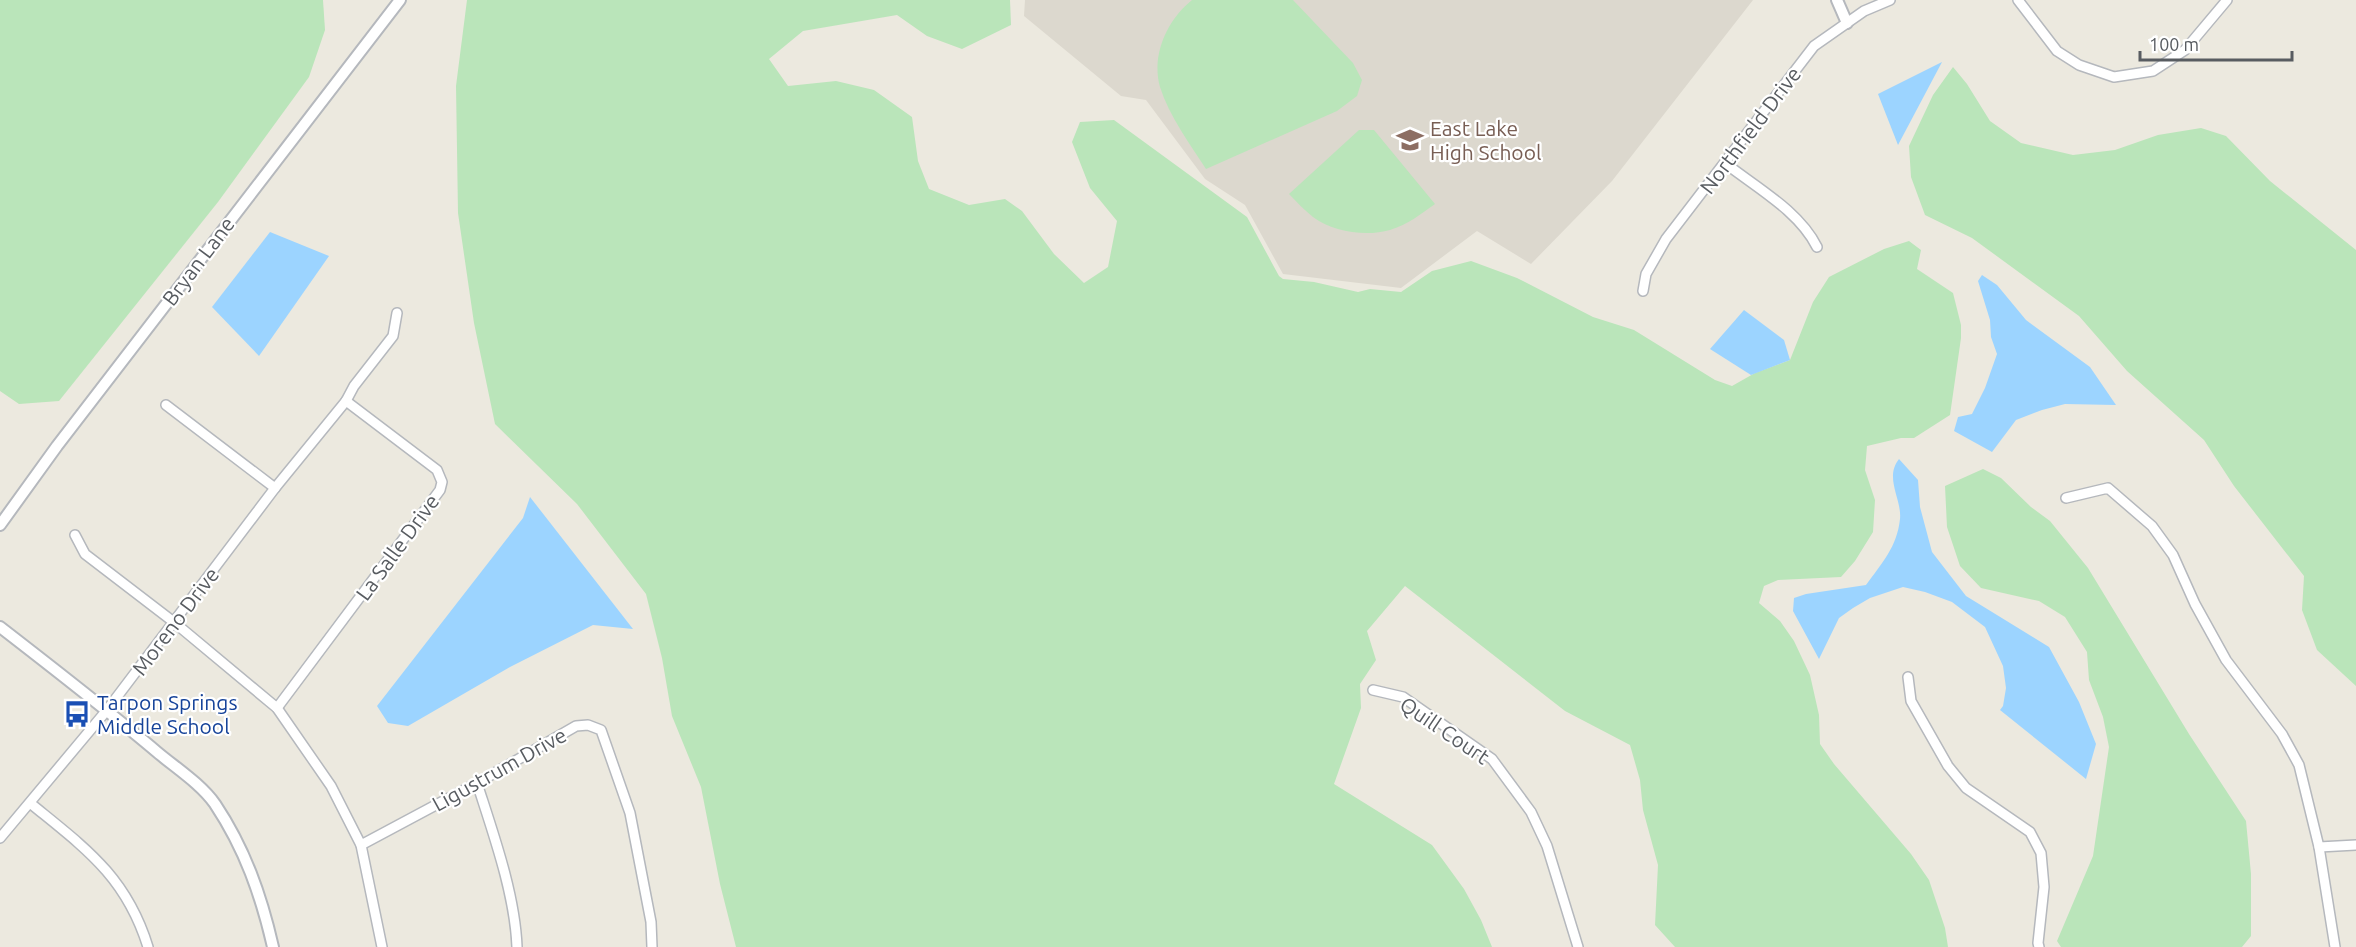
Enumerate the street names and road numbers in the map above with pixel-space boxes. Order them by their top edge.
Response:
street label: Northfield Drive [1695,62,1805,198]
street label: Bryan Lane [157,212,239,310]
street label: La Salle Drive [351,489,443,605]
street label: Moreno Drive [127,562,223,680]
street label: Quill Court [1396,691,1494,769]
street label: Ligustrum Drive [428,722,570,816]

